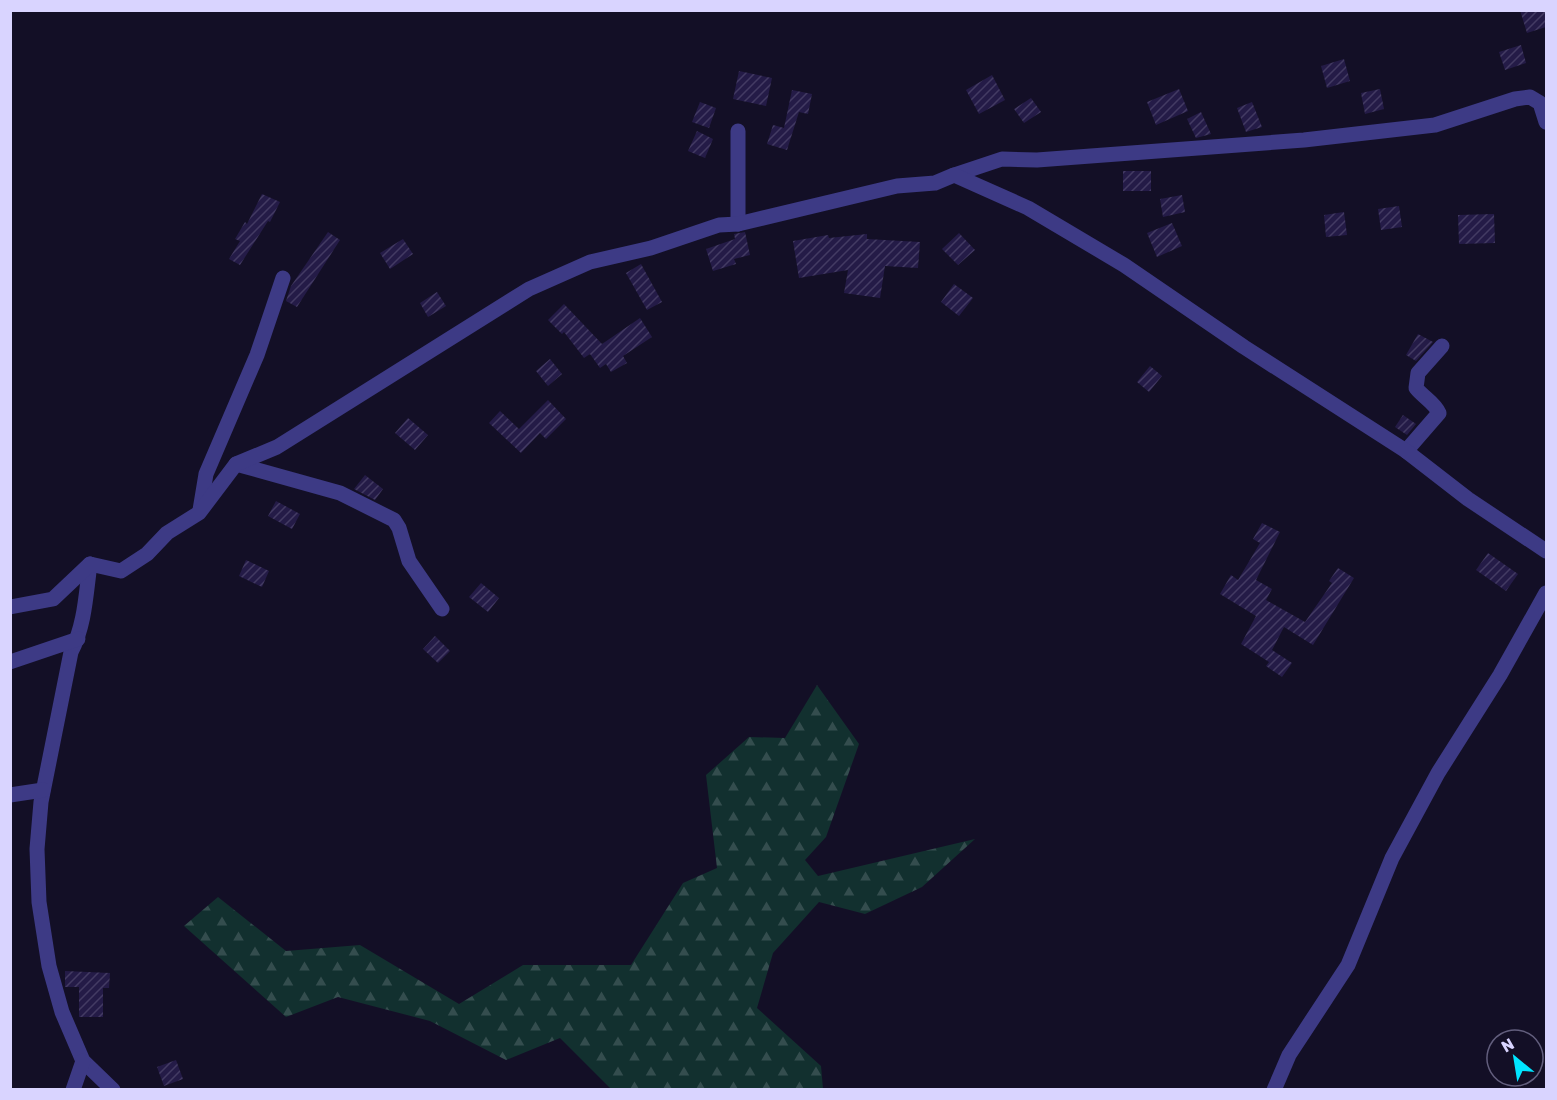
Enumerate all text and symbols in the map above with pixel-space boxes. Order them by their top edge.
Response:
north arrow [1485,1028,1545,1088]
text: N [1498,1034,1517,1057]

